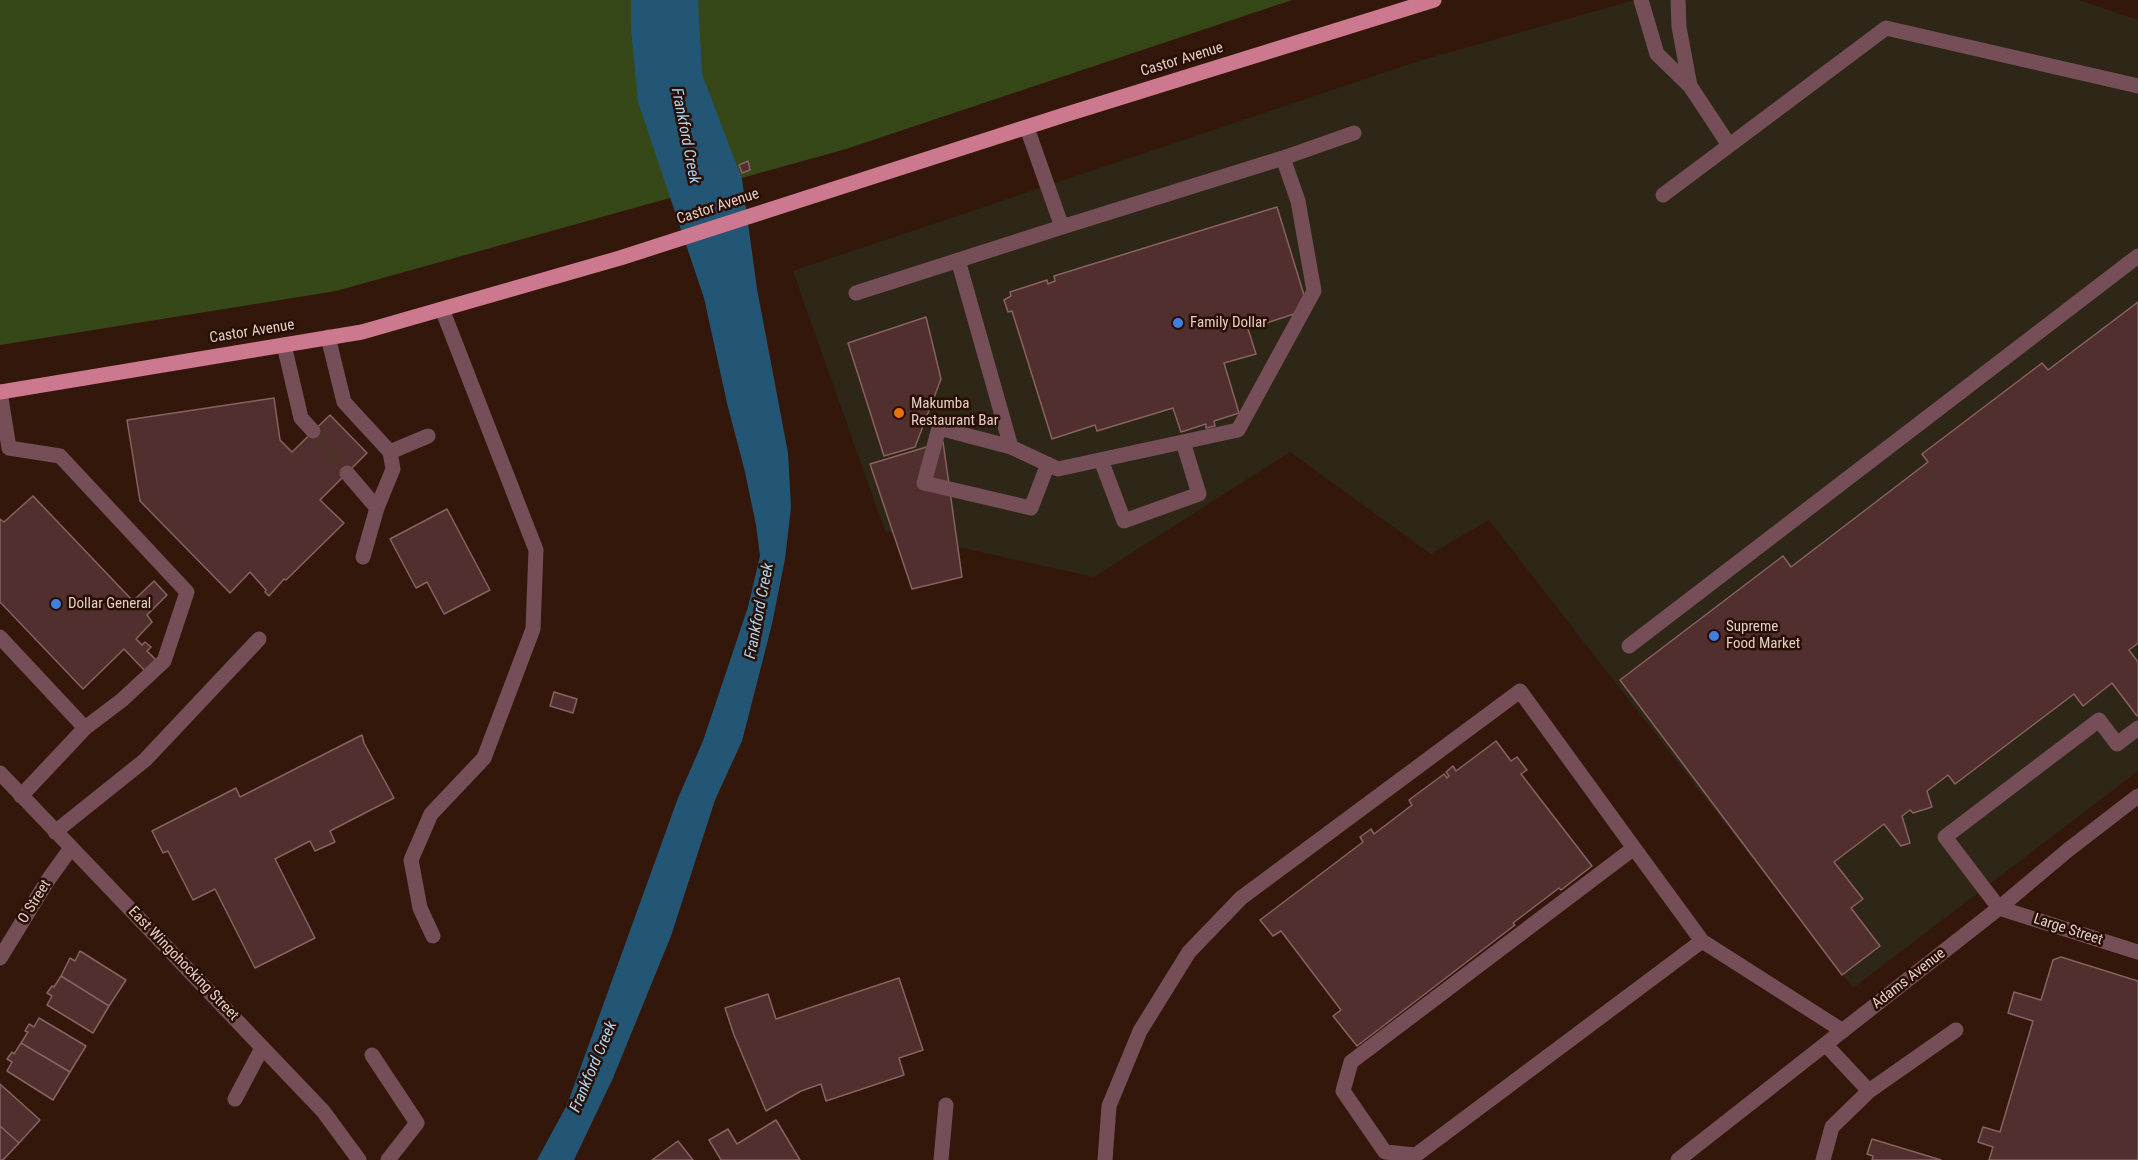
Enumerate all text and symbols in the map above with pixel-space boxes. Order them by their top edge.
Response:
street label: Castor Avenue [1138,39,1226,81]
water label: Frankford Creek [666,86,704,186]
street label: Castor Avenue [675,185,761,229]
place label: Family Dollar [1190,314,1267,332]
street label: Castor Avenue [208,316,296,348]
marker: Family Dollar [1171,316,1185,330]
place label: Makumba Restaurant Bar [911,395,998,430]
marker: Makumba Restaurant Bar [892,406,906,420]
water label: Frankford Creek [741,561,779,661]
place label: Dollar General [68,595,151,613]
marker: Dollar General [49,597,63,611]
place label: Supreme Food Market [1726,618,1800,653]
marker: Supreme Food Market [1707,629,1721,643]
street label: O Street [15,877,55,927]
street label: East Wingohocking Street [124,903,242,1025]
street label: Large Street [2031,910,2105,950]
street label: Adams Avenue [1869,945,1949,1013]
water label: Frankford Creek [566,1019,622,1115]

